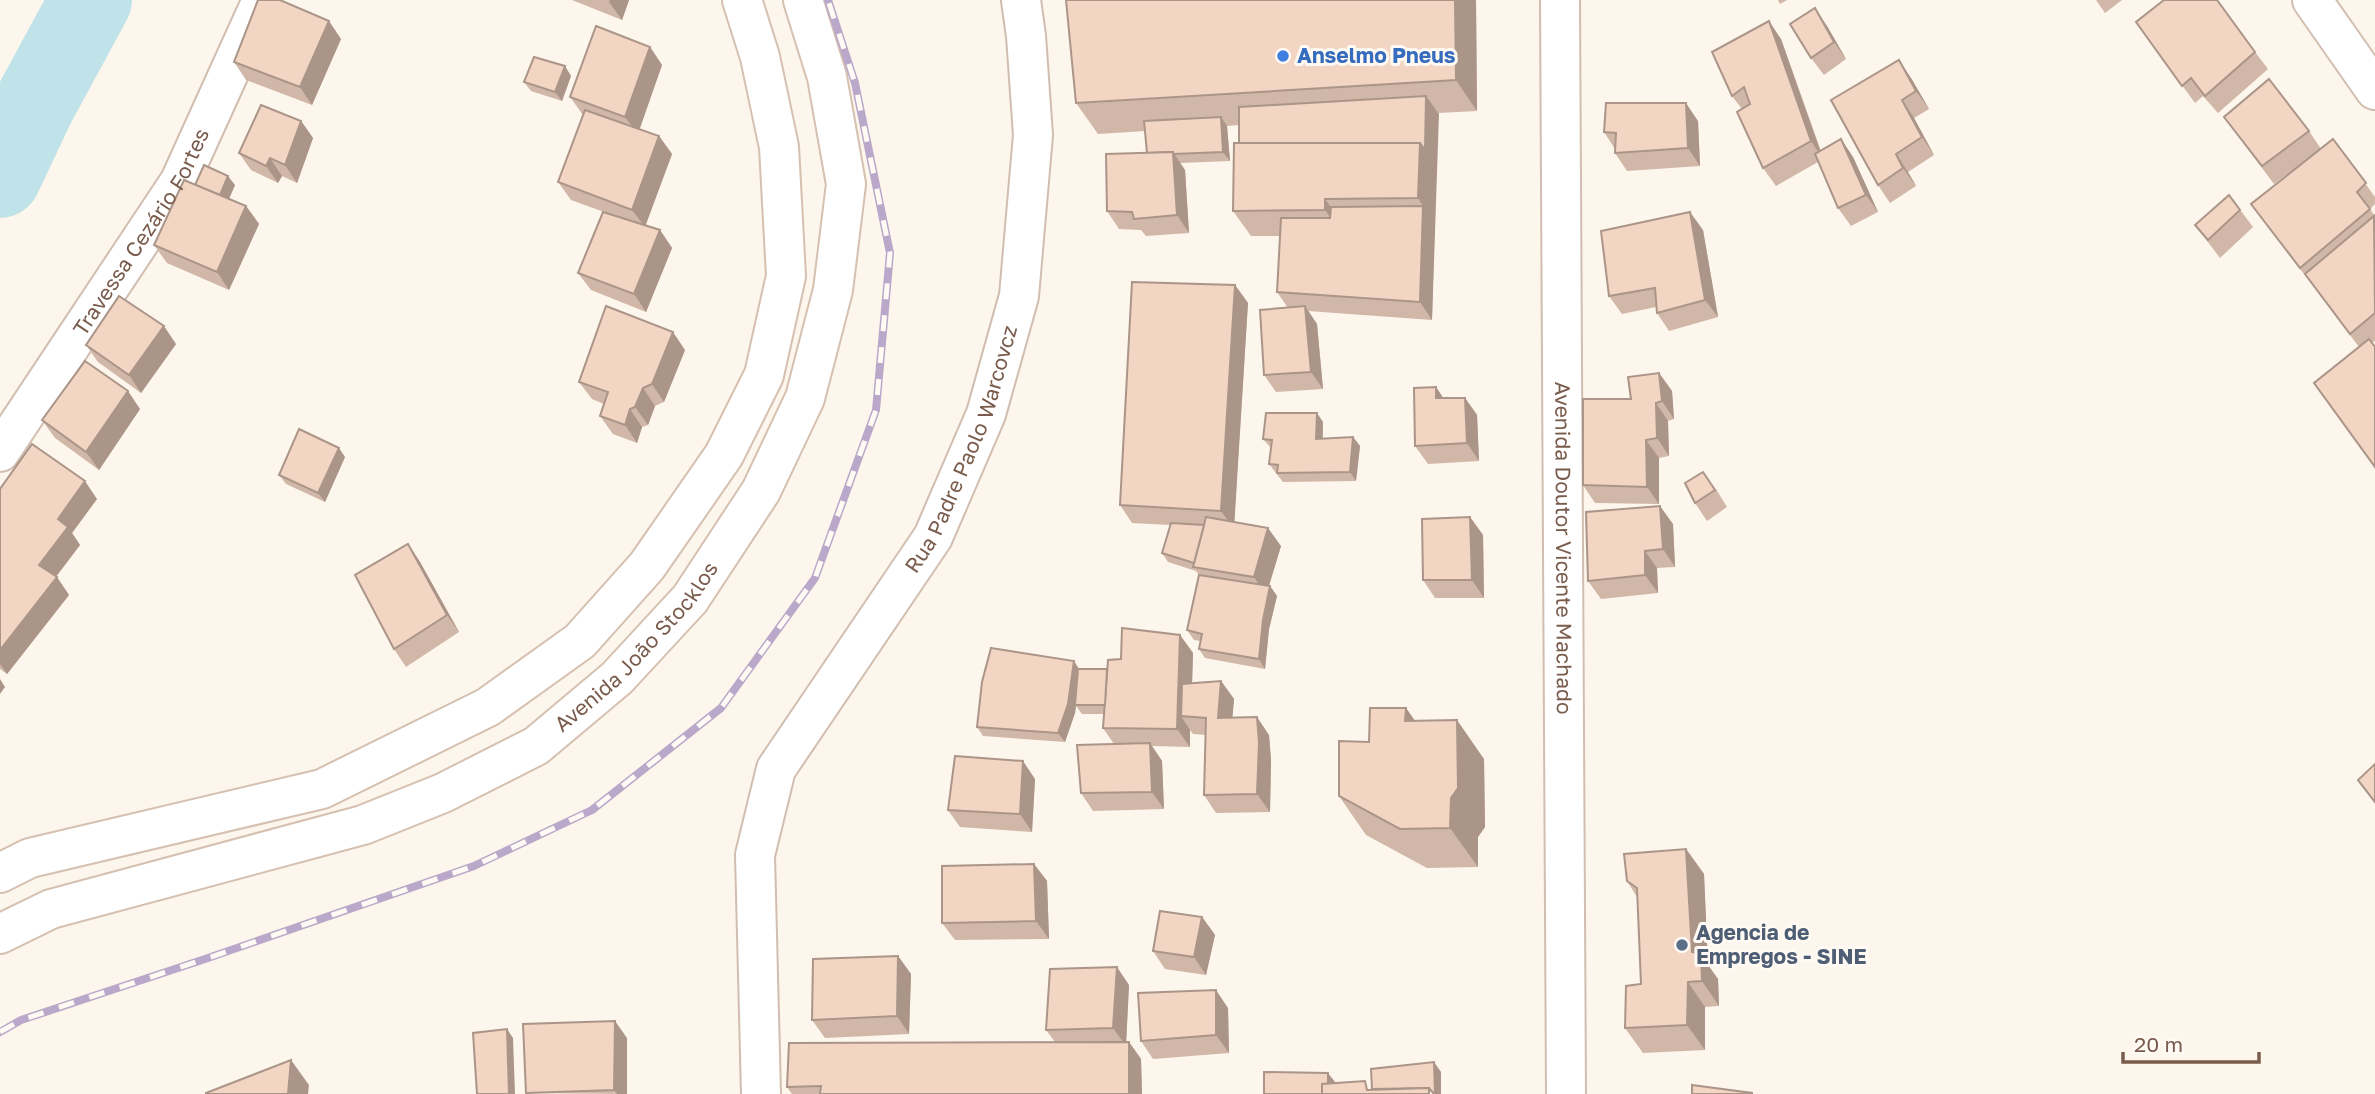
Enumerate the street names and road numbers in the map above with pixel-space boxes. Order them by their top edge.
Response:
street label: Travessa Cezário Fortes [67,124,214,340]
street label: Rua Padre Paolo Warcovcz [899,322,1022,578]
street label: Avenida Doutor Vicente Machado [1550,381,1578,715]
street label: Avenida João Stocklos [549,556,723,737]

